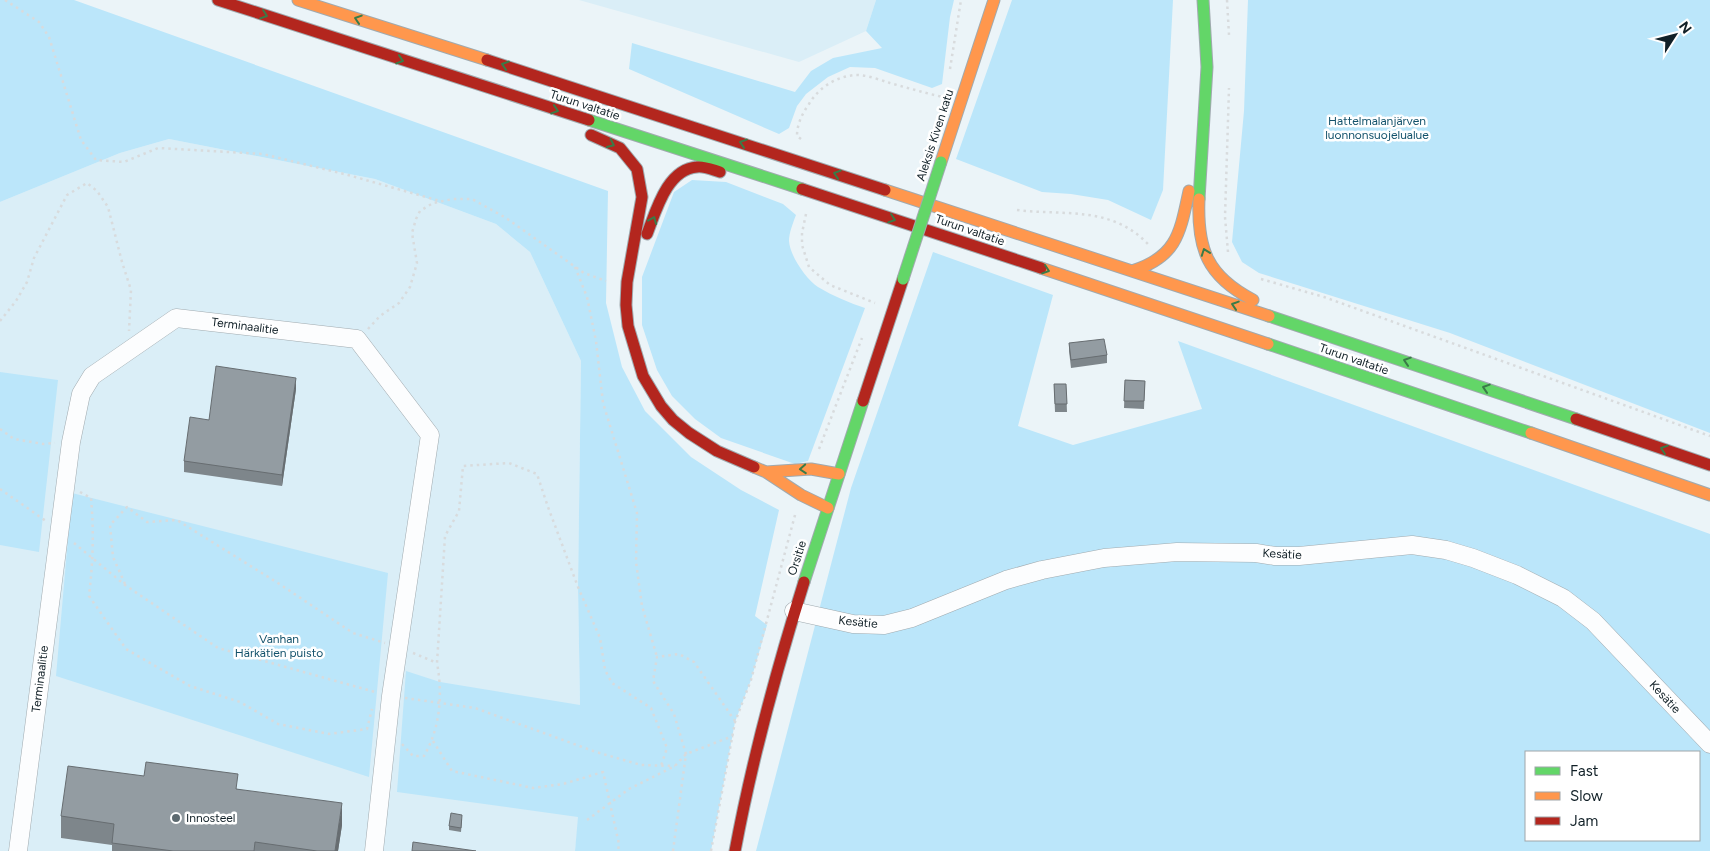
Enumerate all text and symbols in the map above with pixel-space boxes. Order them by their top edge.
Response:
one-way arrow [259,10,268,20]
north arrow [1650,10,1700,60]
one-way arrow [355,15,363,25]
text: N [1675,18,1695,37]
one-way arrow [395,54,404,64]
one-way arrow [501,61,510,71]
street label: Turun valtatie [548,87,622,123]
street label: Aleksis Kiven katu [914,87,956,183]
one-way arrow [550,104,558,114]
park label: Hattelmalanjärven luonnonsuojelualue [1325,114,1429,142]
one-way arrow [606,138,615,148]
one-way arrow [739,139,747,149]
one-way arrow [833,170,841,180]
street label: Turun valtatie [933,212,1007,249]
one-way arrow [888,213,896,223]
one-way arrow [646,216,657,225]
one-way arrow [1201,248,1211,257]
one-way arrow [1042,264,1050,274]
one-way arrow [1231,301,1240,311]
street label: Terminaalitie [211,315,280,337]
street label: Turun valtatie [1317,341,1391,378]
one-way arrow [1403,357,1411,367]
one-way arrow [1482,383,1491,393]
one-way arrow [1660,445,1669,455]
one-way arrow [799,464,807,475]
street label: Orsitie [785,538,809,577]
street label: Kesätie [1262,546,1302,562]
street label: Kesätie [838,613,879,631]
park label: Vanhan Härkätien puisto [235,632,323,660]
street label: Terminaalitie [29,644,51,713]
street label: Kesätie [1646,678,1684,716]
legend [1525,751,1700,841]
text: Fast [1570,762,1599,780]
text: Slow [1570,787,1603,805]
place label: Innosteel [186,811,235,825]
marker: Innosteel [170,812,182,824]
text: Jam [1570,812,1598,830]

